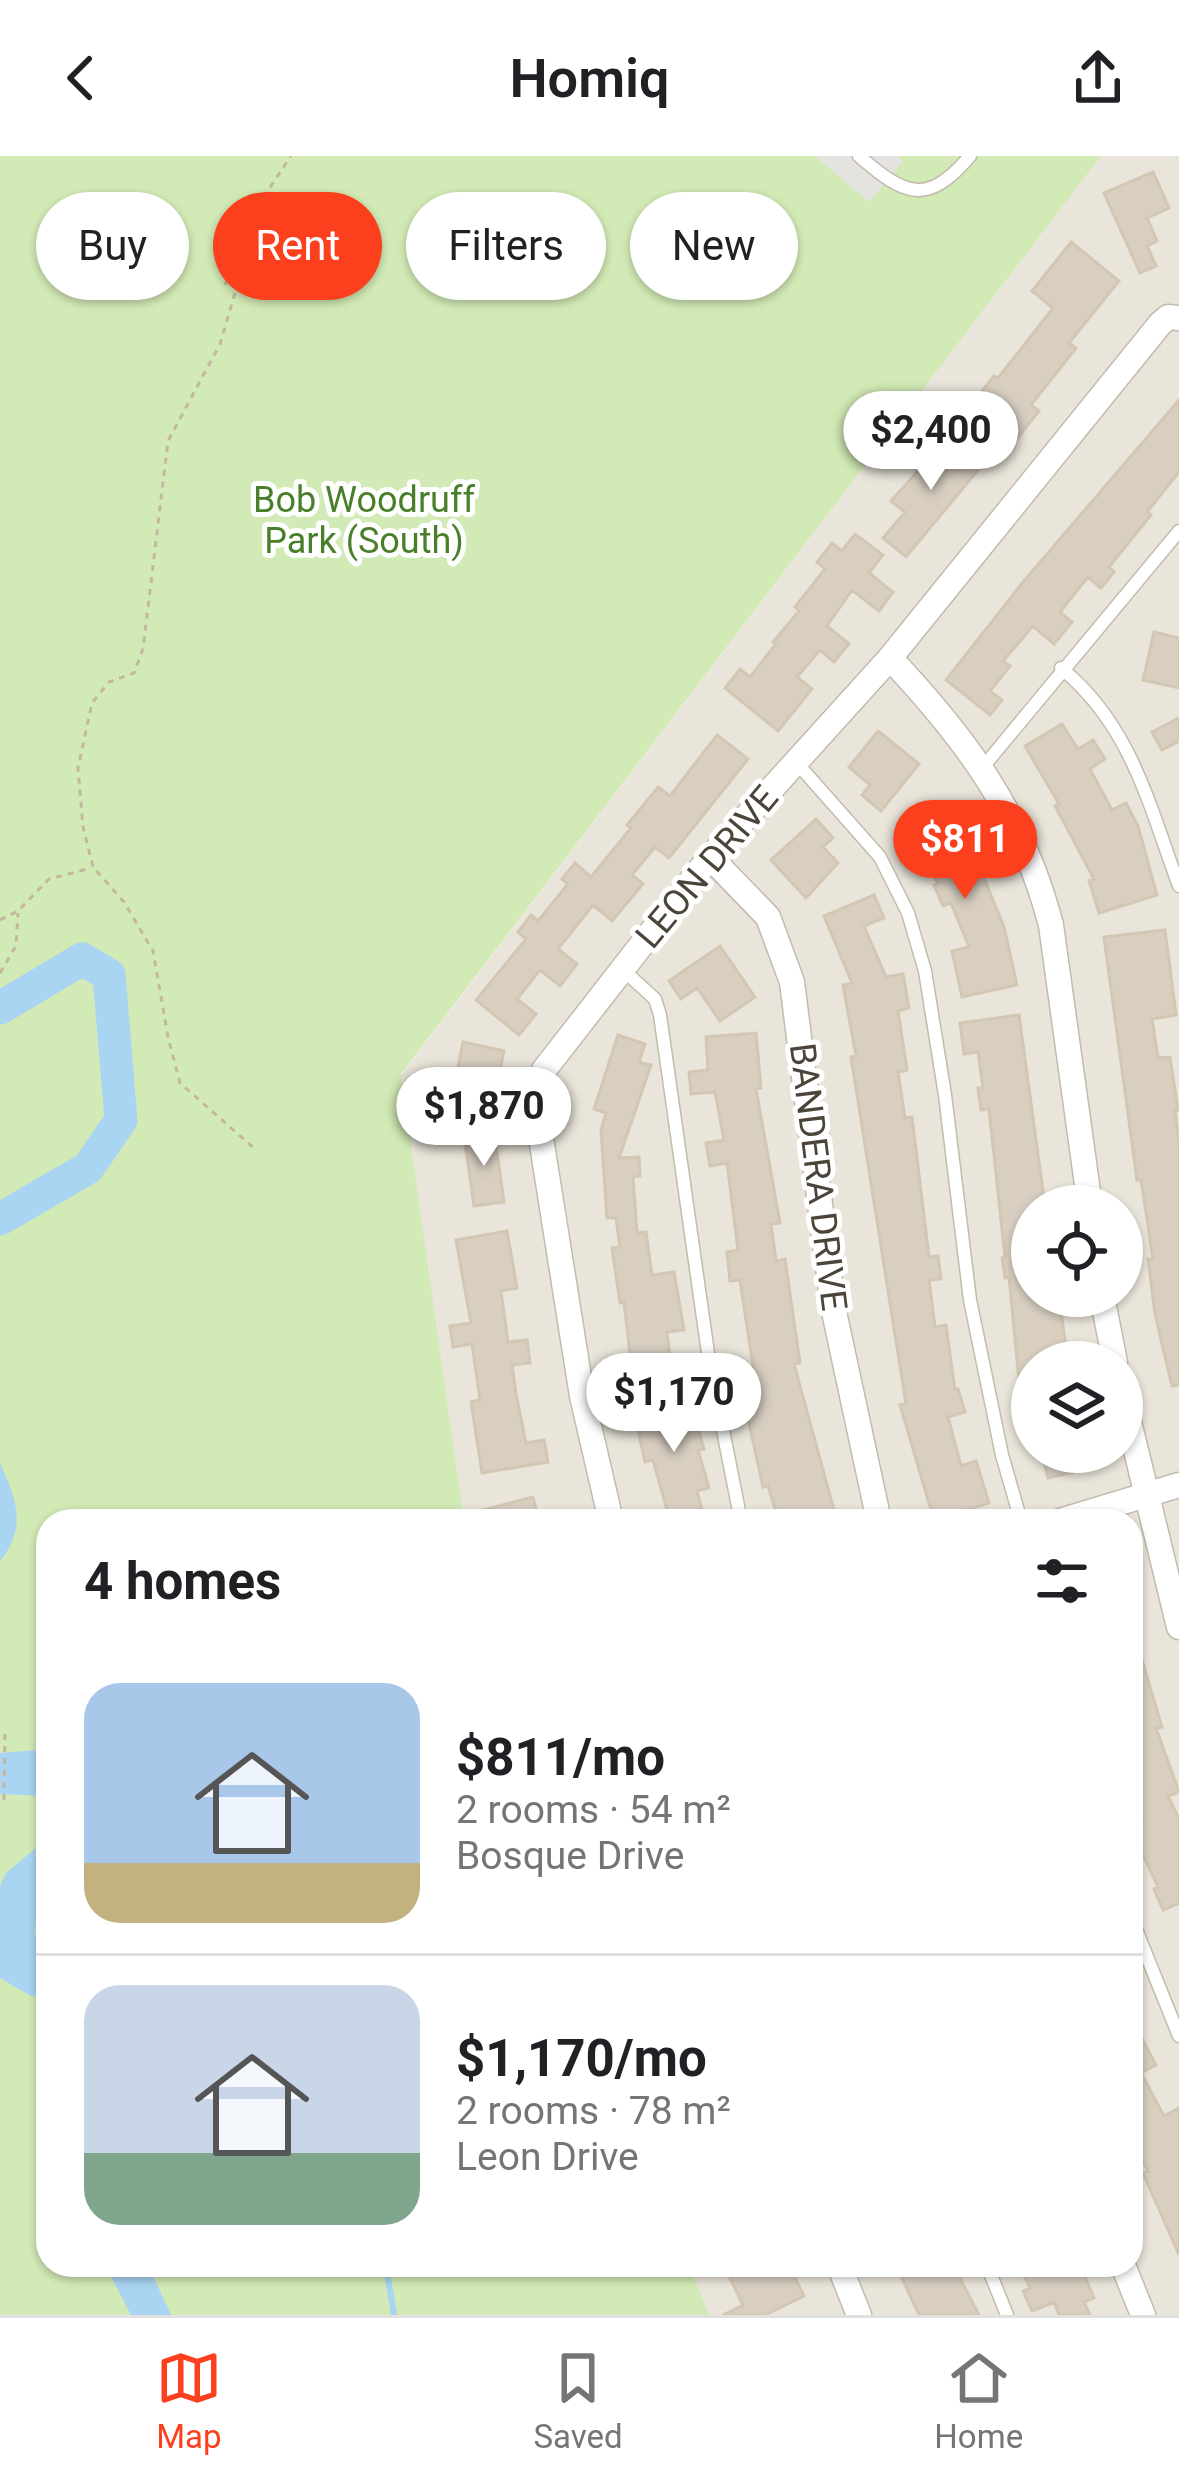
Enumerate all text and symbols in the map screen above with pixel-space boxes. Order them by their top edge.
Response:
icon: back [48,45,114,111]
icon: share [1065,45,1131,111]
text: Homiq [509,47,670,110]
chip: Buy [36,192,189,300]
chip: Rent [213,192,382,300]
chip: Filters [406,192,606,300]
chip: New [630,192,798,300]
pin: $2,400 [833,391,1029,493]
text: $2,400 [870,407,992,453]
park label: Bob Woodruff Park (South) [253,479,475,562]
street label: LEON DRIVE [627,778,787,956]
pin: $811 [894,800,1036,902]
text: $811 [920,816,1010,862]
street label: BANDERA DRIVE [781,1041,855,1313]
pin: $1,870 [386,1067,582,1169]
text: $1,870 [423,1083,545,1129]
map controls [1011,1185,1143,1473]
button: locate [1011,1185,1143,1317]
button: layers [1011,1341,1143,1473]
pin: $1,170 [576,1353,772,1455]
text: $1,170 [613,1369,735,1415]
icon: filters [1029,1548,1095,1614]
text: 4 homes [84,1552,281,1611]
text: $811/mo [456,1728,665,1787]
icon: home [180,1731,324,1875]
text: 2 rooms · 54 m² [456,1787,731,1833]
text: Bosque Drive [456,1833,684,1879]
text: $1,170/mo [456,2029,707,2088]
icon: home [180,2033,324,2177]
text: 2 rooms · 78 m² [456,2088,731,2134]
text: Leon Drive [456,2134,639,2180]
tab: Map [156,2345,222,2456]
tab: Saved [533,2345,623,2456]
tab: Home [934,2345,1023,2456]

